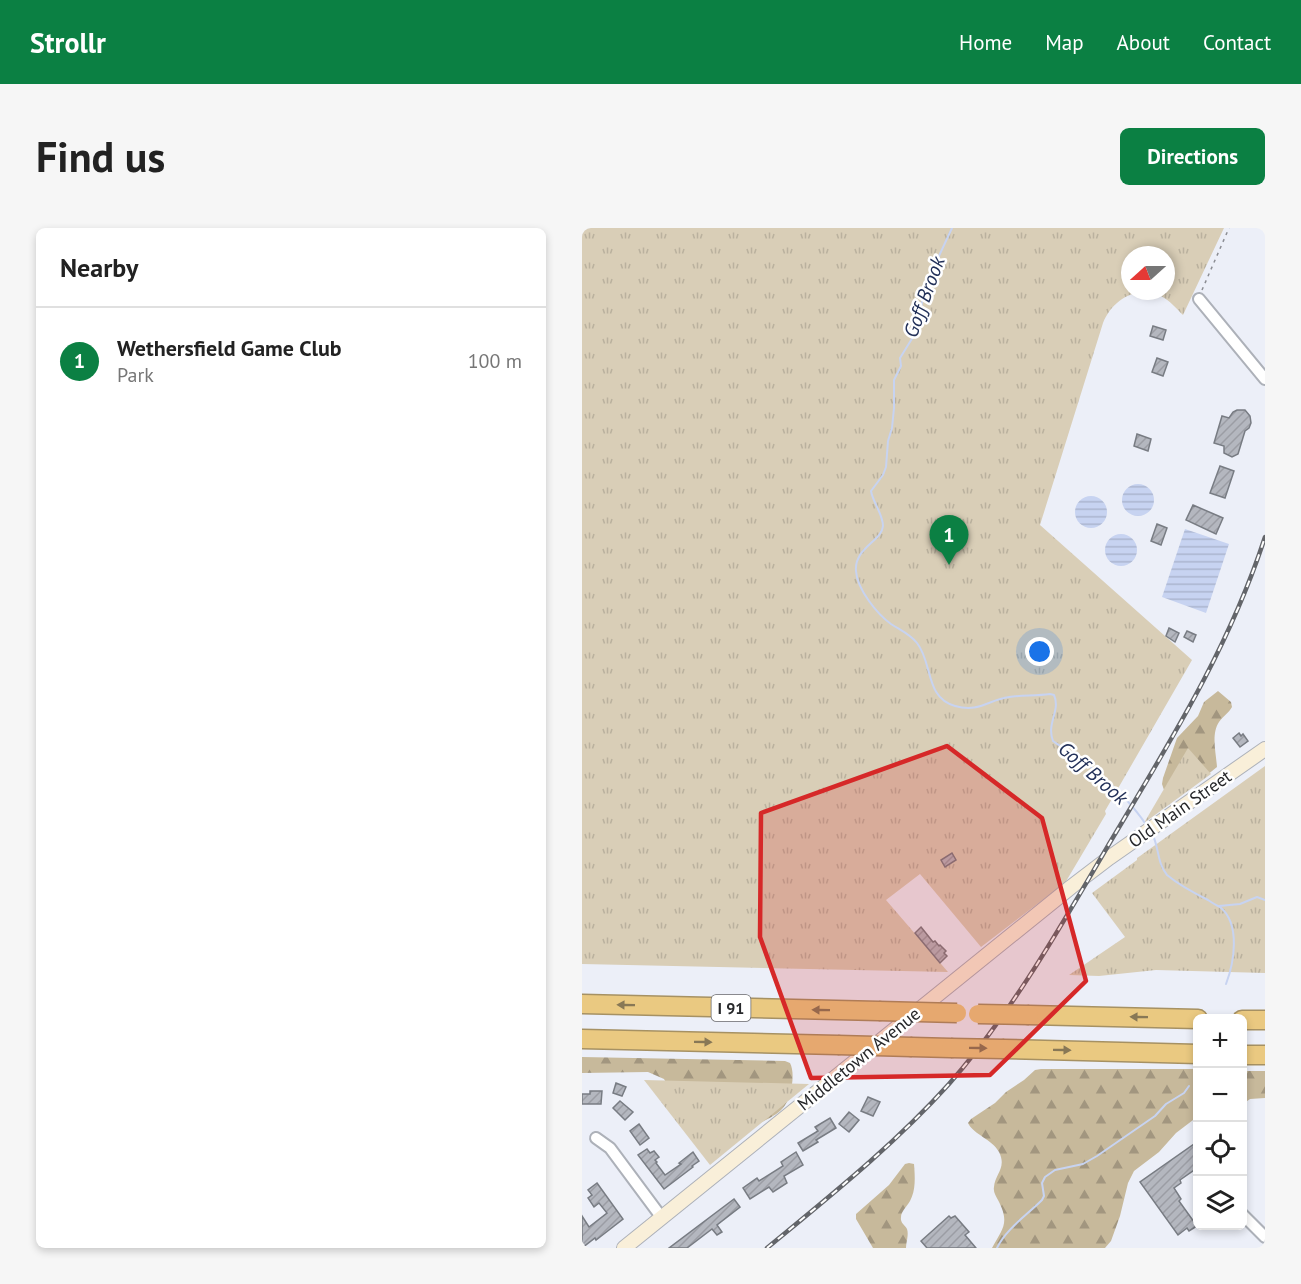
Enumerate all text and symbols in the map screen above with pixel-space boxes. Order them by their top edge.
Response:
text: Strollr [30,24,106,61]
text: Home [959,29,1012,56]
text: Map [1045,29,1084,56]
text: About [1117,29,1170,56]
text: Contact [1203,29,1271,56]
button: Directions [1120,128,1265,185]
text: Find us [36,129,165,184]
north arrow [1121,246,1175,300]
text: Nearby [60,251,138,284]
water label: Goff Brook [897,252,951,341]
text: Wethersfield Game Club [117,334,342,362]
text: 1 [74,348,85,374]
text: 100 m [468,348,522,374]
text: Park [117,362,154,388]
pin: 1 [930,516,968,565]
your location [1025,637,1054,666]
water label: Goff Brook [1053,736,1134,811]
street label: Old Main Street [1124,765,1236,853]
road number: I 91 [712,995,750,1021]
one-way arrow [617,1000,636,1010]
street label: Middletown Avenue [793,1002,925,1115]
one-way arrow [812,1005,831,1015]
one-way arrow [1130,1013,1149,1022]
map controls [1193,1014,1247,1230]
button: + [1193,1014,1247,1068]
one-way arrow [694,1037,713,1047]
one-way arrow [968,1044,987,1053]
one-way arrow [1053,1046,1072,1055]
button: − [1193,1068,1247,1122]
button: locate [1193,1122,1247,1176]
button: layers [1193,1176,1247,1230]

